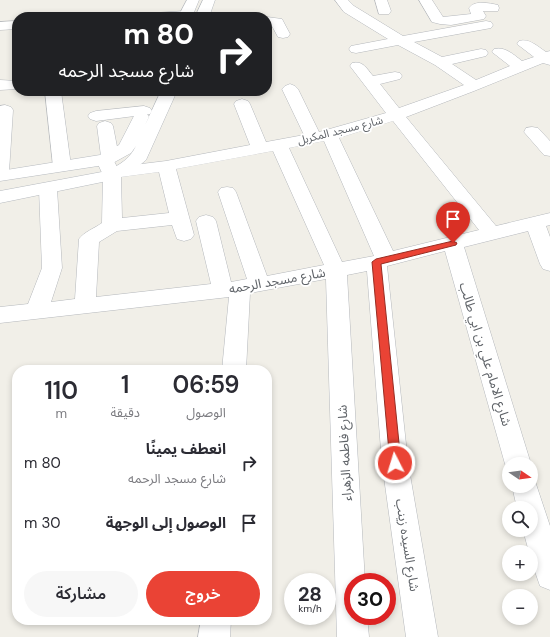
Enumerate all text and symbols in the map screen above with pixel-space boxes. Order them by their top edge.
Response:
text: 80 m [124,16,194,53]
icon: right [208,28,260,80]
text: شارع مسجد الرحمه [58,59,194,83]
street label: شارع مسجد المكربل [296,113,385,148]
pin [436,202,470,243]
icon: arrive [442,208,464,230]
street label: شارع مسجد الرحمه [227,264,327,299]
street label: شارع الامام علي بن ابي طالب [454,280,516,429]
text: 1 [121,369,129,400]
text: 06:59 [172,369,240,400]
text: 110 [44,375,78,406]
text: دقيقة [110,404,140,421]
text: الوصول [186,404,226,421]
street label: شارع فاطمه الزهراء [333,404,358,502]
text: m [55,405,67,422]
text: انعطف يمينًا [146,439,226,459]
position arrow [374,442,416,484]
icon: right [238,452,260,474]
text: 80 m [24,453,61,473]
north arrow [502,457,538,493]
map controls [502,457,538,625]
text: شارع مسجد الرحمه [128,470,226,487]
street label: شارع السيده زينب [390,497,423,593]
button: search [502,501,538,537]
icon: arrive [238,512,260,534]
text: 30 m [24,513,61,533]
text: الوصول إلى الوجهة [106,513,226,533]
button: + [502,545,538,581]
button: مشاركة [24,571,138,617]
button: خروج [146,571,260,617]
speed limit sign: 30 [344,573,396,625]
text: 28 [298,581,322,607]
button: − [502,589,538,625]
text: km/h [298,602,322,615]

